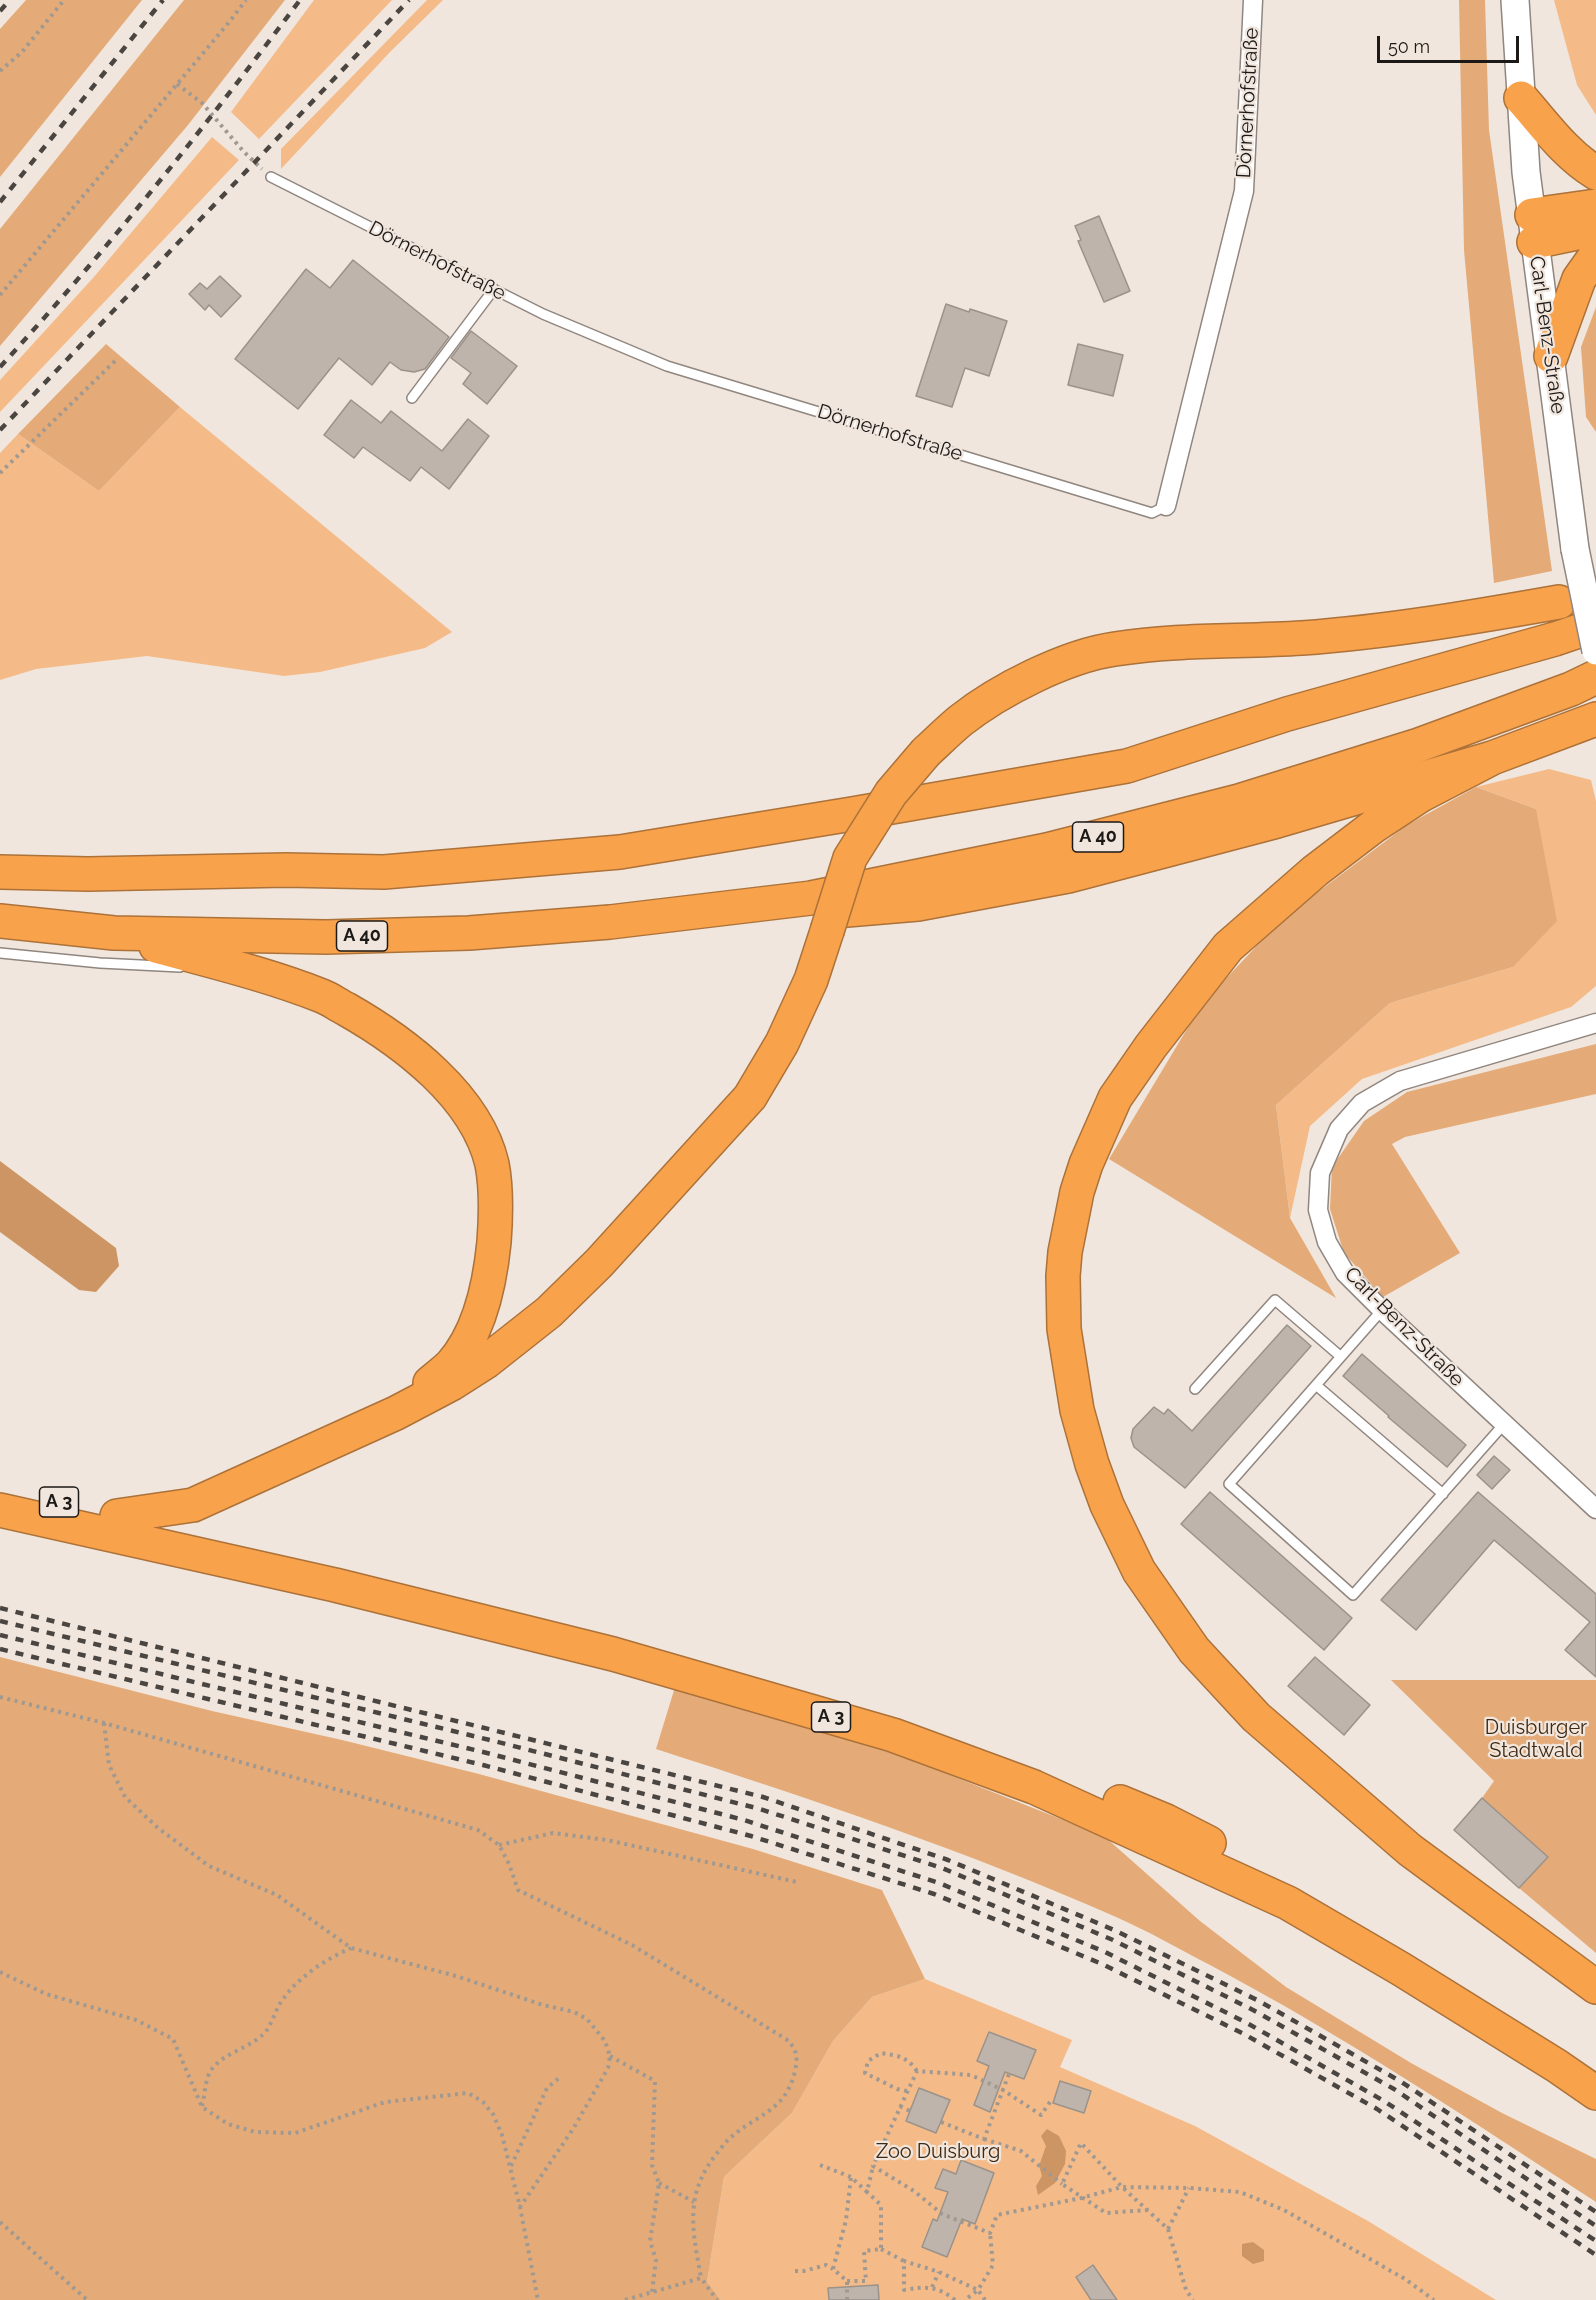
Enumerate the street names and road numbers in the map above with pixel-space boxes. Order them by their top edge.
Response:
street label: Dörnerhofstraße [1232,27,1264,179]
street label: Dörnerhofstraße [364,216,510,306]
street label: Carl-Benz-Straße [1524,255,1570,415]
street label: Dörnerhofstraße [814,400,966,466]
road number: A 40 [1072,822,1124,852]
road number: A 40 [336,921,388,951]
street label: Carl-Benz-Straße [1339,1262,1469,1392]
road number: A 3 [40,1487,78,1517]
road number: A 3 [812,1702,850,1732]

